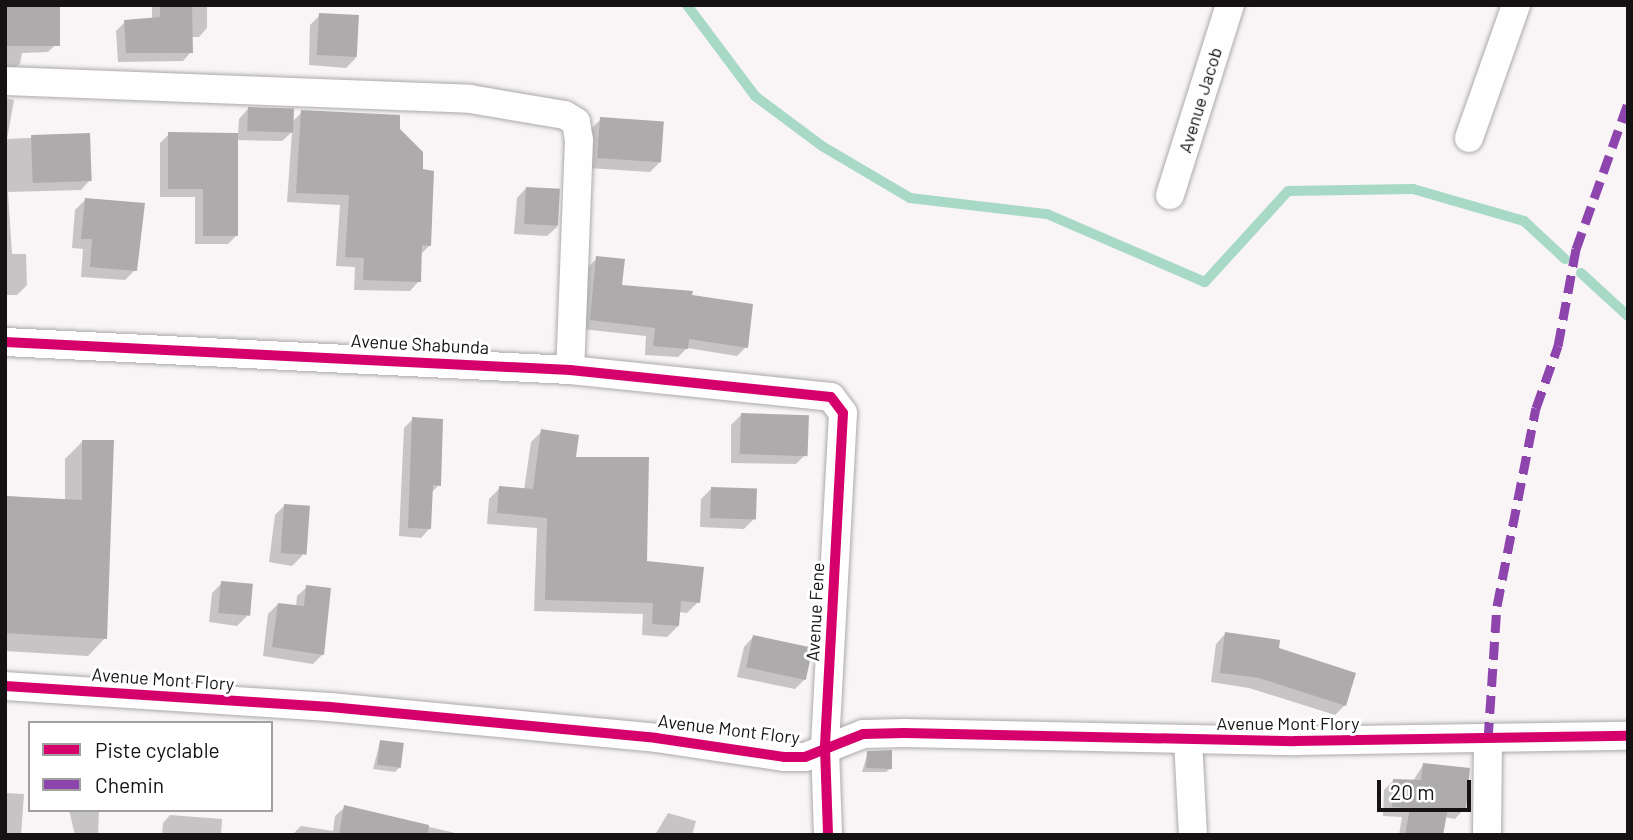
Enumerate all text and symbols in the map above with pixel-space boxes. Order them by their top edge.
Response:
street label: Avenue Jacob [1174,45,1226,155]
street label: Avenue Shabunda [350,330,490,358]
street label: Avenue Fene [802,562,828,662]
street label: Avenue Mont Flory [91,663,235,695]
street label: Avenue Mont Flory [657,710,801,748]
street label: Avenue Mont Flory [1217,712,1359,734]
legend [28,721,273,812]
text: Piste cyclable [95,737,220,762]
scale bar [1381,766,1476,810]
text: Chemin [95,772,164,797]
text: 20 m [1390,779,1435,804]

